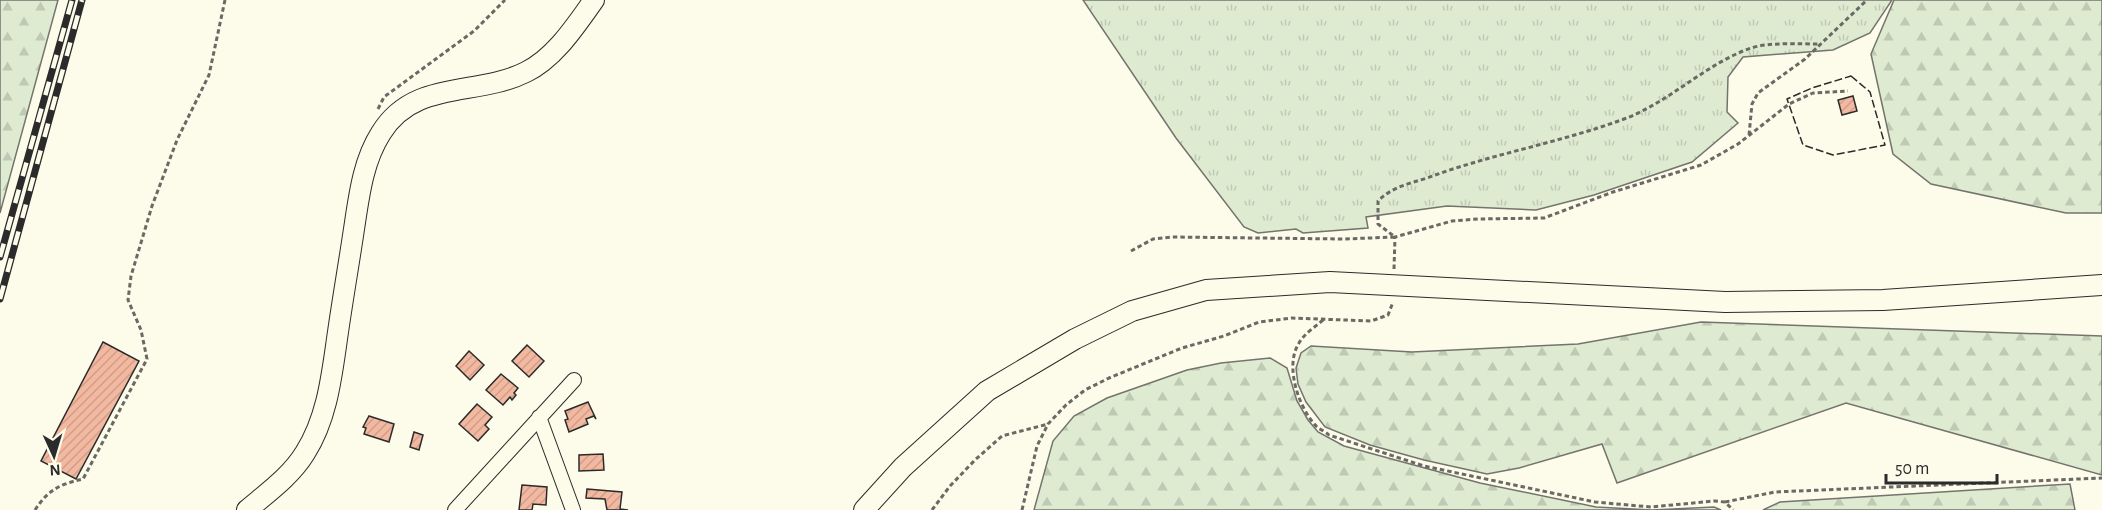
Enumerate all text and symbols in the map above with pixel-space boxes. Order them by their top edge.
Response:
north arrow [24,426,84,486]
scale bar [1886,447,1997,485]
text: 50 m [1895,460,1929,478]
text: N [49,462,61,478]

